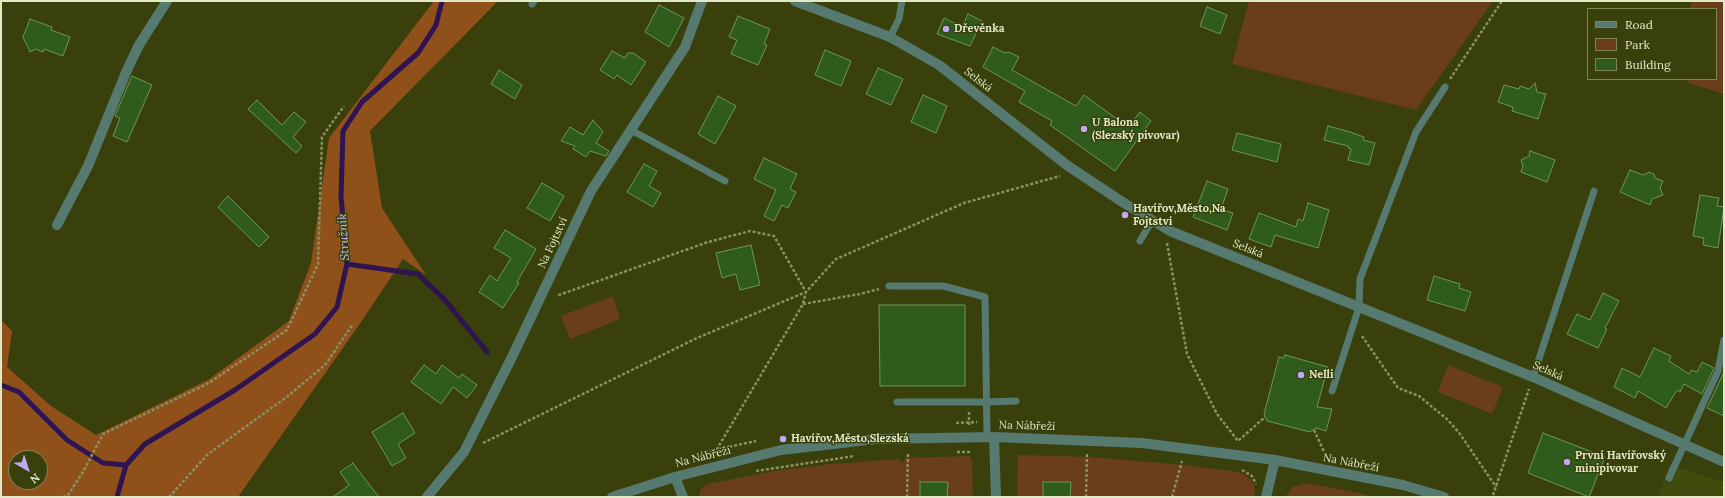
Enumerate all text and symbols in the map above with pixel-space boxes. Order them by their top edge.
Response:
legend [1587,8,1717,80]
text: Road [1625,17,1653,32]
place label: Dřevěnka [954,22,1004,36]
marker: Dřevěnka [941,24,951,34]
text: Park [1625,37,1650,52]
text: Building [1625,57,1671,72]
street label: Selská [961,65,995,95]
place label: U Balona (Slezský pivovar) [1092,116,1179,142]
marker: U Balona (Slezský pivovar) [1079,124,1089,134]
place label: Havířov,Město,Na Fojtství [1133,202,1226,228]
marker: Havířov,Město,Na Fojtství [1120,210,1130,220]
water label: Stružník [335,213,353,261]
street label: Na Fojtství [535,215,571,271]
street label: Selská [1231,237,1265,261]
street label: Selská [1531,358,1565,384]
place label: Nelli [1309,368,1334,382]
marker: Nelli [1296,370,1306,380]
street label: Na Nábřeží [998,418,1056,434]
place label: Havířov,Město,Slezská [791,432,909,446]
marker: Havířov,Město,Slezská [778,434,788,444]
street label: Na Nábřeží [674,444,732,470]
place label: První Havířovský minipivovar [1575,449,1666,475]
north arrow [8,450,48,490]
street label: Na Nábřeží [1322,451,1380,475]
marker: První Havířovský minipivovar [1562,457,1572,467]
text: N [27,470,43,487]

